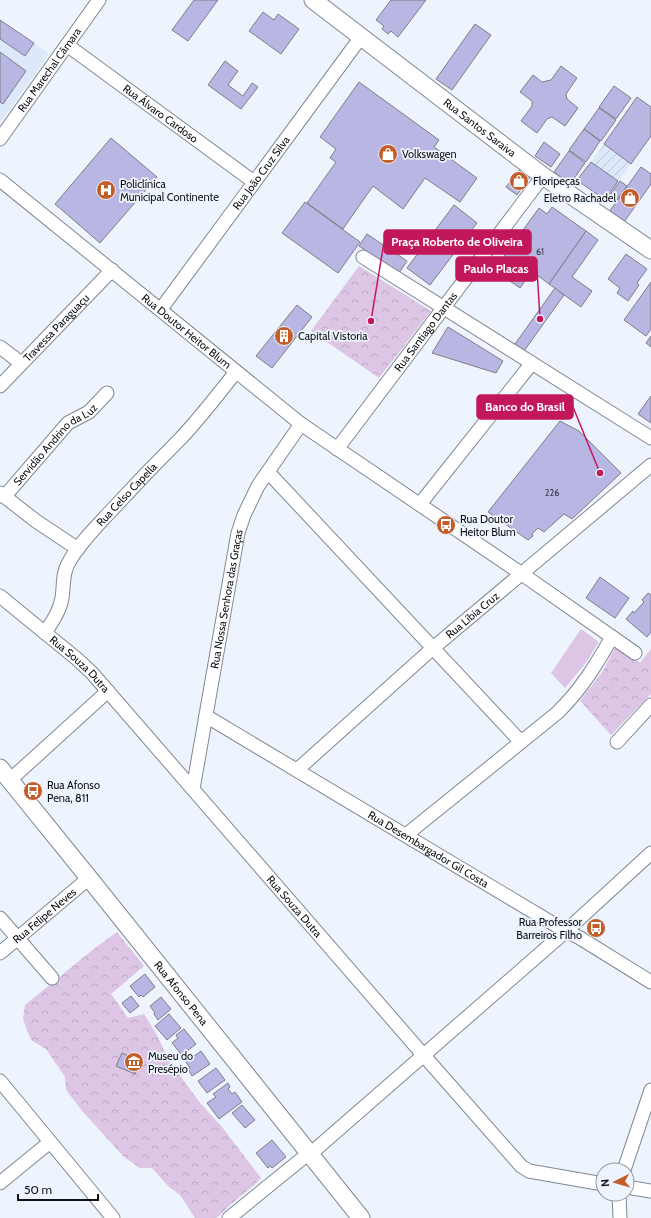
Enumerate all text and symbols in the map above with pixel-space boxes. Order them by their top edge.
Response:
street label: Rua Marechal Câmara [15,24,84,115]
street label: Rua Álvaro Cardoso [120,81,201,146]
street label: Rua Santos Saraiva [441,95,520,160]
street label: Rua João Cruz Silva [229,133,293,212]
shop icon: Volkswagen [377,143,399,165]
place label: Volkswagen [402,147,457,161]
shop icon: Floripeças [508,170,530,192]
place label: Floripeças [533,174,580,188]
place label: Policlínica Municipal Continente [120,177,219,204]
hospital icon: Policlínica Municipal Continente [95,179,117,201]
shop icon: Eletro Rachadel [619,187,641,209]
place label: Eletro Rachadel [544,191,616,205]
callout: Praça Roberto de Oliveira [384,230,531,254]
text: Praça Roberto de Oliveira [391,234,523,249]
house number: 61 [536,246,544,257]
callout: Paulo Placas [456,257,537,281]
text: Paulo Placas [464,261,528,276]
street label: Rua Santiago Dantas [391,289,460,374]
street label: Travessa Paraguaçu [20,291,92,364]
street label: Rua Doutor Heitor Blum [139,291,234,372]
building icon: Capital Vistoria [273,325,295,347]
place label: Capital Vistoria [298,329,368,343]
callout: Banco do Brasil [477,395,573,419]
text: Banco do Brasil [485,399,565,414]
street label: Servidão Andrino da Luz [10,401,100,488]
street label: Rua Celso Capella [93,459,160,529]
house number: 226 [545,487,559,498]
place label: Rua Doutor Heitor Blum [460,512,516,539]
bus stop icon: Rua Doutor Heitor Blum [435,514,457,536]
street label: Rua Nossa Senhora das Graças [207,527,246,670]
street label: Rua Líbia Cruz [443,589,502,641]
street label: Rua Souza Dutra [47,633,113,696]
place label: Rua Afonso Pena, 811 [47,778,100,805]
bus stop icon: Rua Afonso Pena, 811 [22,780,44,802]
street label: Rua Desembargador Gil Costa [365,807,492,891]
street label: Rua Souza Dutra [264,873,326,941]
street label: Rua Felipe Neves [10,885,79,946]
place label: Rua Professor Barreiros Filho [516,915,583,942]
bus stop icon: Rua Professor Barreiros Filho [585,917,607,939]
street label: Rua Afonso Pena [151,958,212,1029]
place label: Museu do Presépio [148,1049,193,1076]
museum icon: Museu do Presépio [123,1051,145,1073]
north arrow [595,1162,635,1202]
scale bar [18,1176,98,1202]
text: N [598,1178,612,1187]
text: 50 m [24,1182,52,1197]

